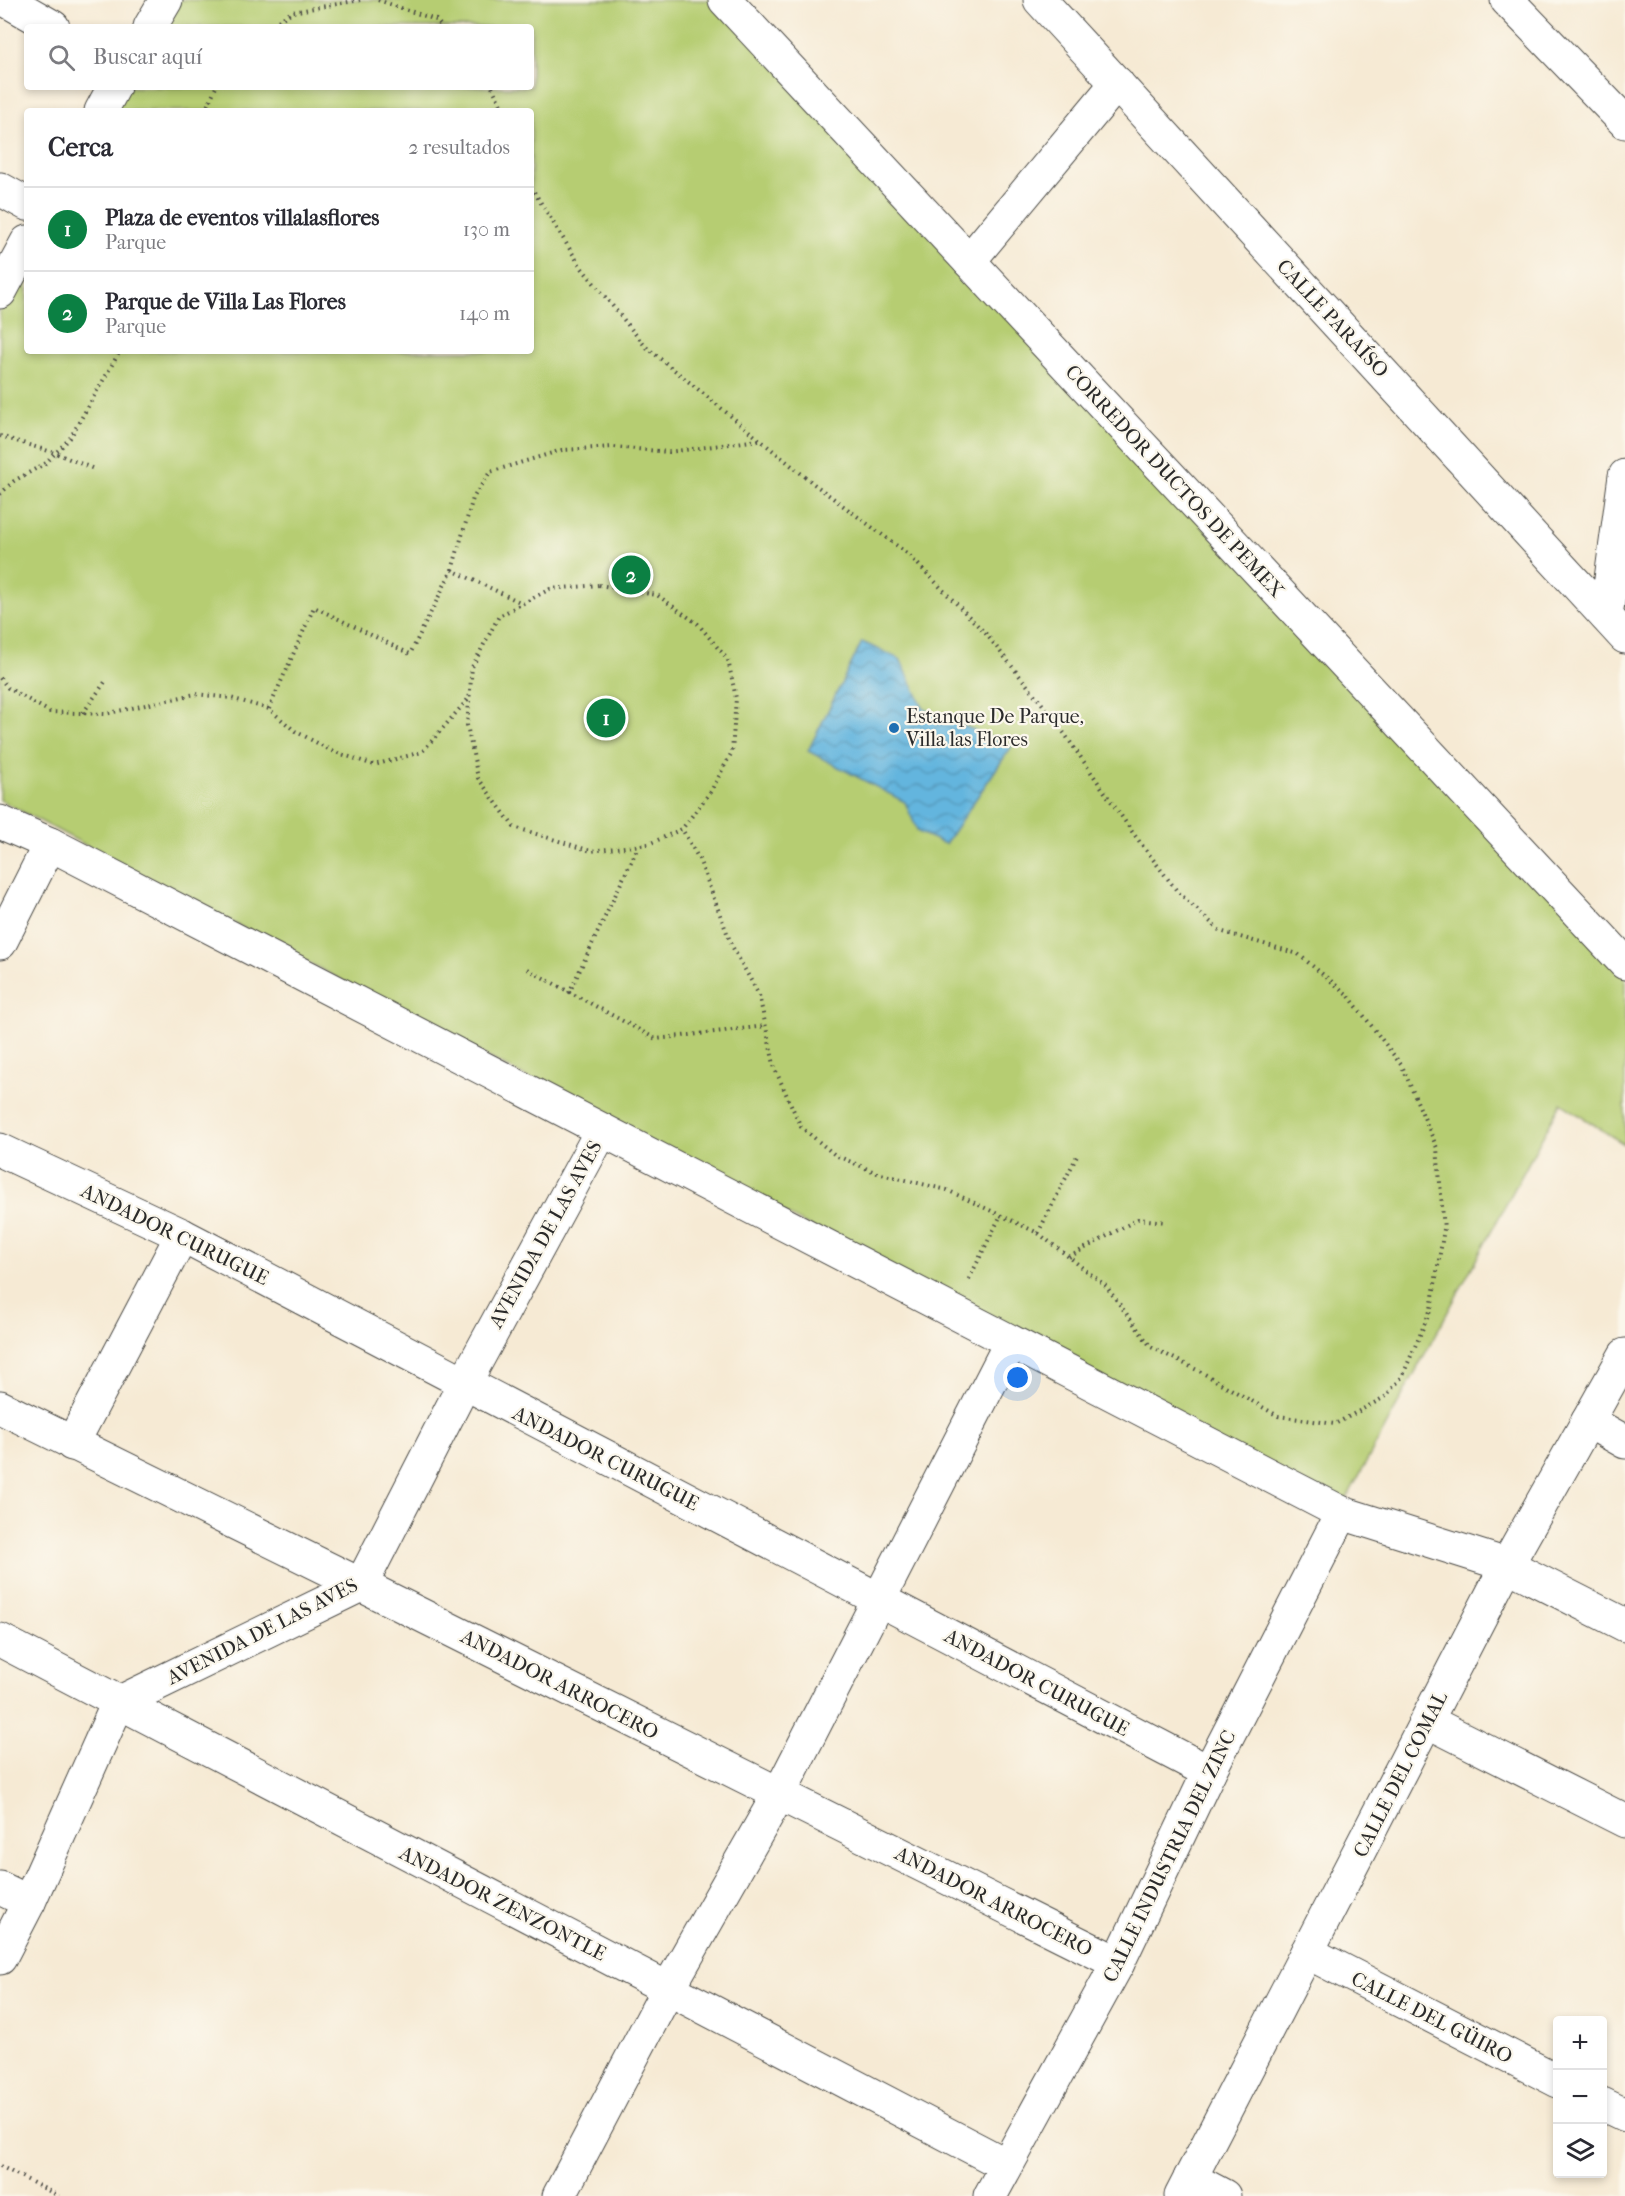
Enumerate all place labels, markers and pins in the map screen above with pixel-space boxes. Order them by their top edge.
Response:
pin: 2 [612,552,650,598]
pin: 1 [586,696,626,740]
place label: Estanque De Parque, Villa las Flores [905,705,1084,751]
marker: Estanque De Parque, Villa las Flores [887,721,901,735]

